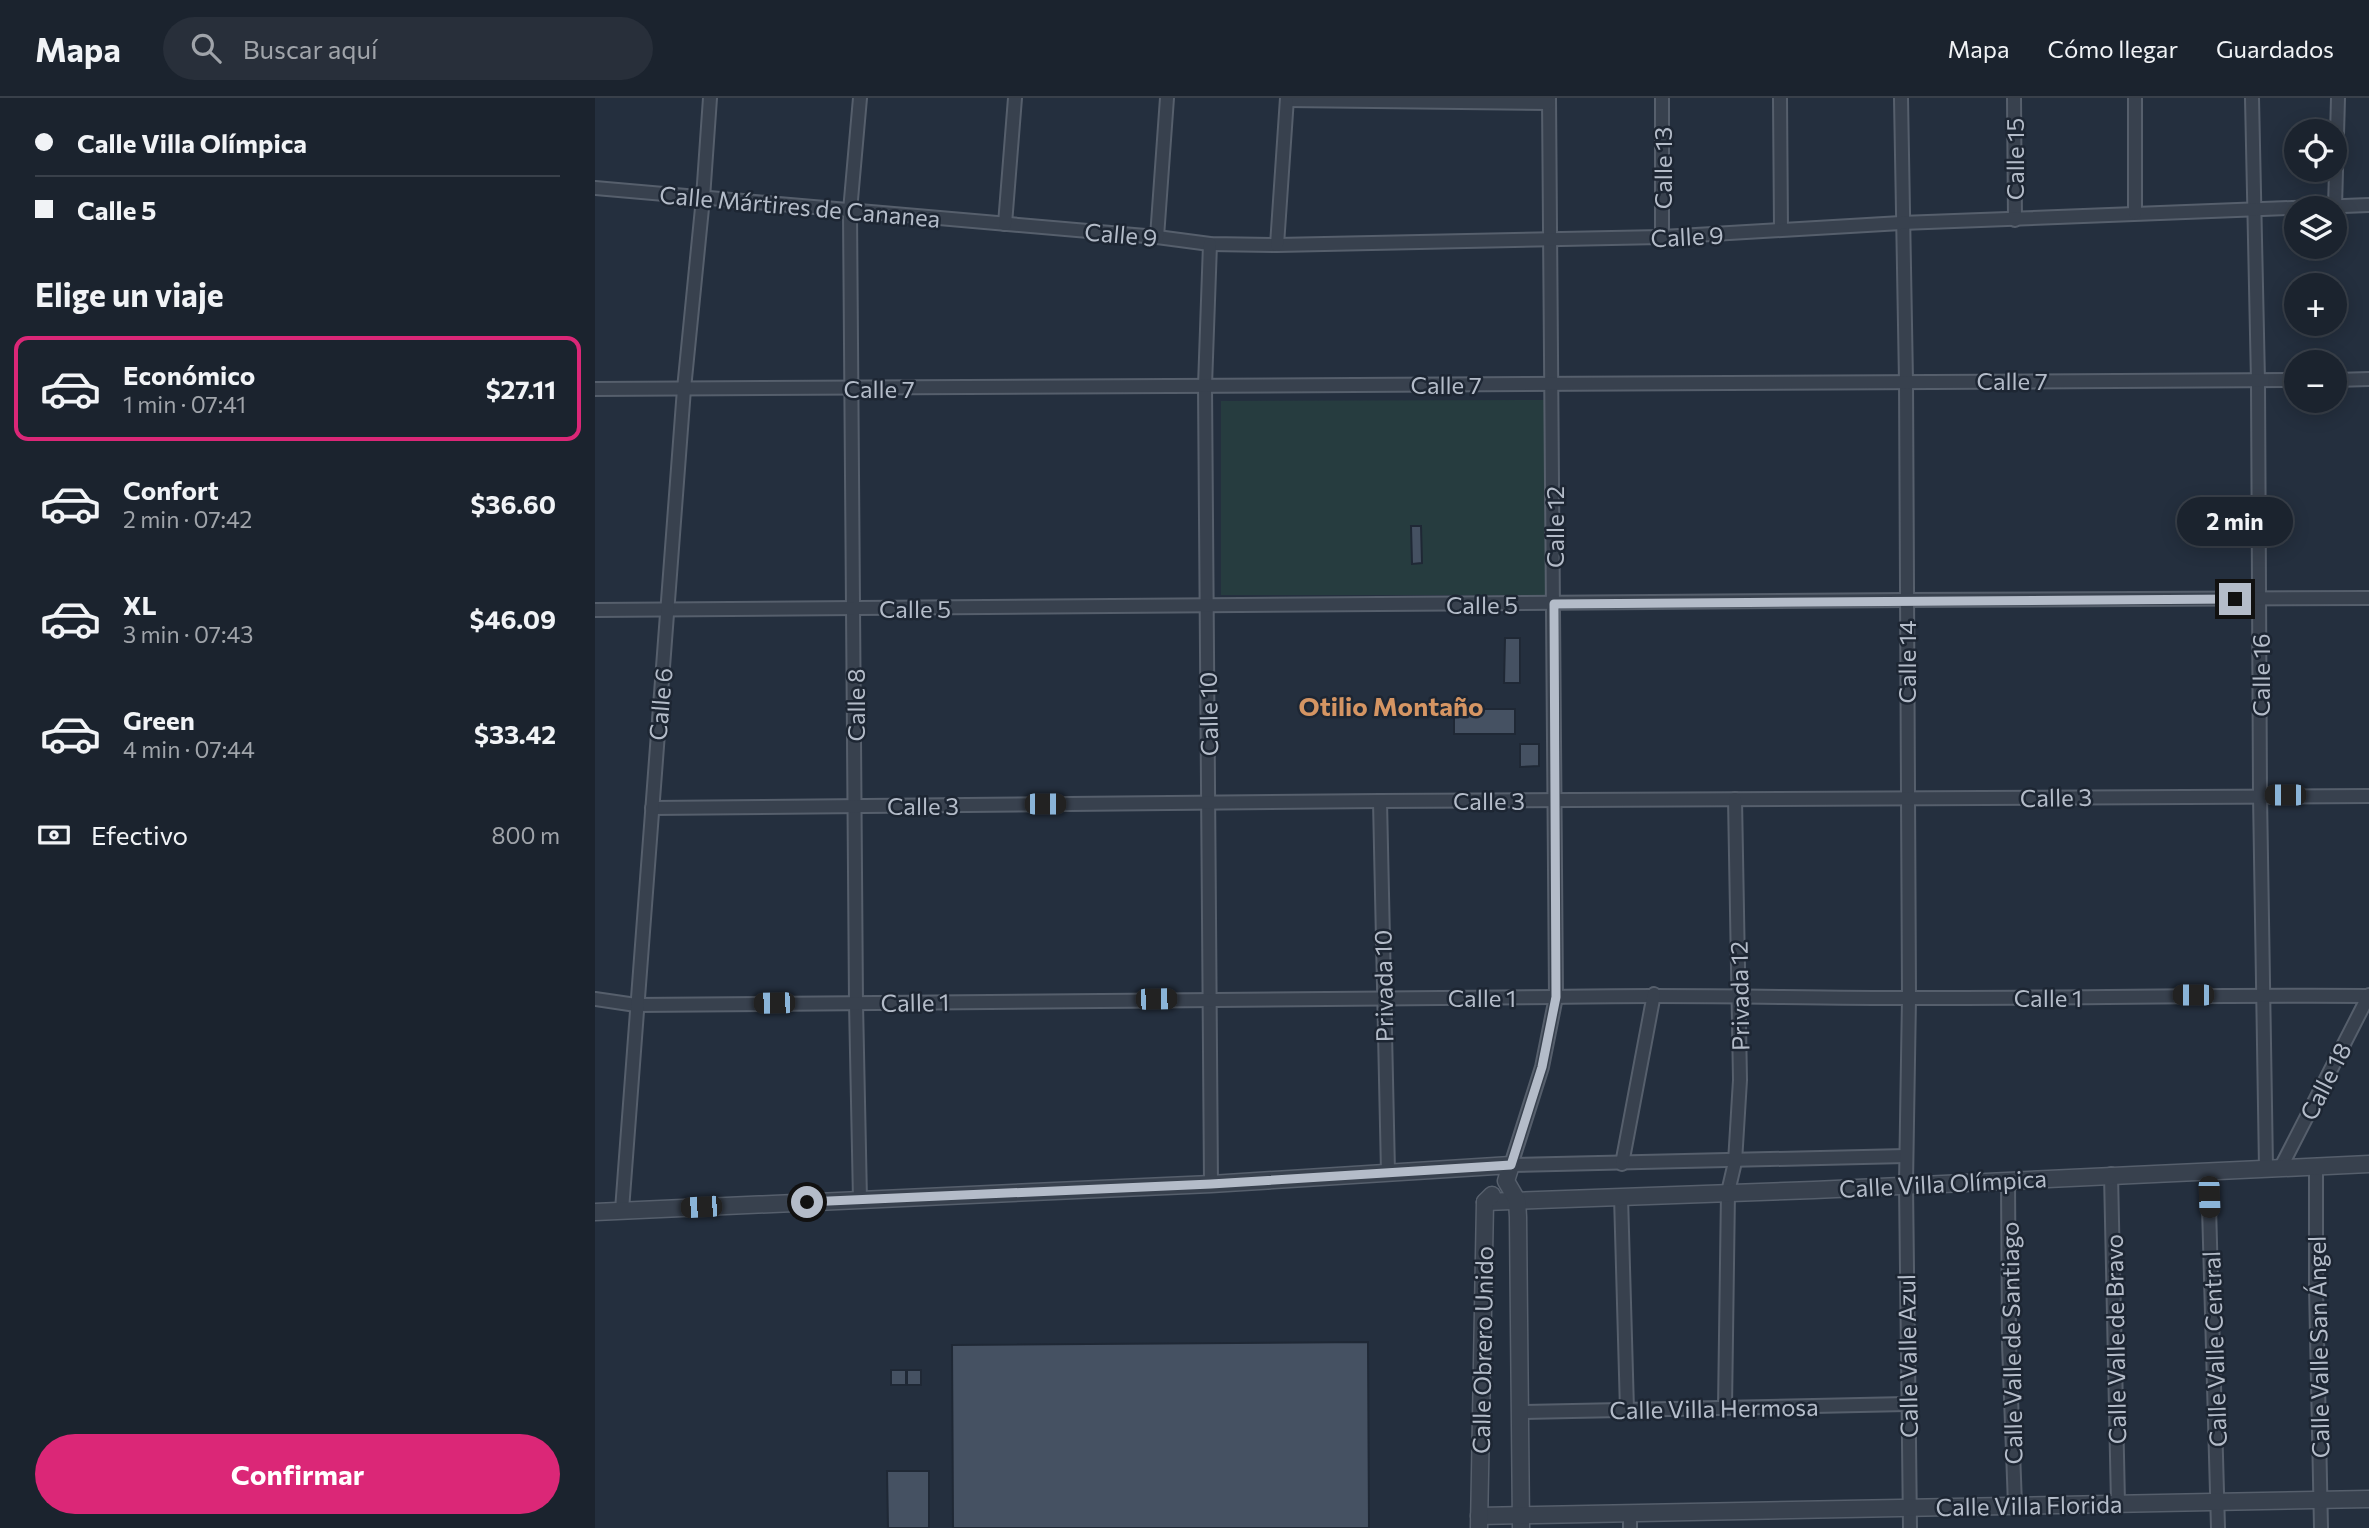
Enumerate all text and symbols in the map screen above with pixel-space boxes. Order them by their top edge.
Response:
search box [163,17,653,80]
text: Mapa [35,28,121,69]
icon: search [187,29,225,67]
text: Buscar aquí [243,33,378,64]
text: Mapa [1947,34,2010,63]
text: Cómo llegar [2048,34,2178,63]
text: Guardados [2216,34,2334,63]
street label: Calle 15 [2000,118,2029,200]
map controls [2284,119,2347,413]
button: locate [2284,119,2347,182]
text: Calle Villa Olímpica [77,127,307,158]
street label: Calle 13 [1648,127,1677,209]
street label: Calle Mártires de Cananea [658,179,942,233]
text: Calle 5 [77,194,156,225]
button: layers [2284,196,2347,259]
street label: Calle 9 [1083,216,1159,252]
street label: Calle 9 [1650,220,1724,252]
button: + [2284,273,2347,336]
text: Elige un viaje [35,274,224,314]
button: − [2284,350,2347,413]
icon: car [39,357,102,420]
text: Económico [123,359,255,390]
street label: Calle 7 [1976,366,2048,395]
street label: Calle 7 [1410,370,1482,399]
text: $27.11 [486,373,556,404]
street label: Calle 7 [843,374,915,403]
text: 1 min · 07:41 [123,390,246,418]
icon: car [39,472,102,535]
text: Confort [123,474,219,505]
street label: Calle 12 [1540,486,1569,568]
text: $36.60 [470,488,556,519]
callout: 2 min [2177,498,2293,546]
text: 2 min · 07:42 [123,505,252,533]
text: 2 min [2206,507,2264,535]
route end [2219,583,2251,615]
icon: car [39,587,102,650]
text: XL [123,589,157,620]
street label: Calle 5 [1446,590,1518,619]
street label: Calle 5 [879,594,951,623]
text: $46.09 [470,603,556,634]
text: 3 min · 07:43 [123,620,253,648]
street label: Calle 14 [1892,620,1921,704]
street label: Calle 16 [2246,633,2275,717]
street label: Calle 6 [642,666,678,742]
street label: Calle 8 [841,668,870,742]
street label: Calle 10 [1193,672,1223,756]
district label: Otilio Montaño [1299,690,1483,721]
icon: car [39,702,102,765]
text: Green [123,704,195,735]
text: $33.42 [474,718,556,749]
text: 4 min · 07:44 [123,735,255,763]
street label: Calle 3 [2020,782,2092,812]
car [2265,785,2307,806]
street label: Calle 3 [1453,786,1525,815]
street label: Calle 3 [887,791,959,820]
car [1025,794,1067,815]
icon: cash [35,816,73,854]
text: Efectivo [91,819,188,850]
text: 800 m [492,821,560,849]
street label: Privada 10 [1368,930,1398,1042]
street label: Privada 12 [1724,941,1754,1051]
street label: Calle 1 [1448,983,1516,1012]
street label: Calle 1 [2014,983,2082,1012]
car [2173,985,2215,1006]
street label: Calle 1 [880,987,950,1017]
car [1135,988,1178,1010]
car [753,992,796,1014]
street label: Calle 18 [2293,1037,2357,1125]
street label: Calle Villa Olímpica [1838,1163,2048,1203]
car [2198,1176,2221,1218]
route start [791,1186,823,1218]
car [680,1195,723,1219]
street label: Calle Valle de Santiago [1994,1221,2028,1465]
street label: Calle Valle de Bravo [2099,1234,2131,1444]
street label: Calle Valle San Ángel [2302,1236,2334,1458]
street label: Calle Obrero Unido [1466,1246,1498,1454]
street label: Calle Valle Central [2196,1250,2232,1448]
street label: Calle Valle Azul [1891,1274,1923,1438]
street label: Calle Villa Hermosa [1609,1392,1819,1424]
button: Confirmar [35,1434,560,1514]
street label: Calle Villa Florida [1935,1489,2123,1521]

